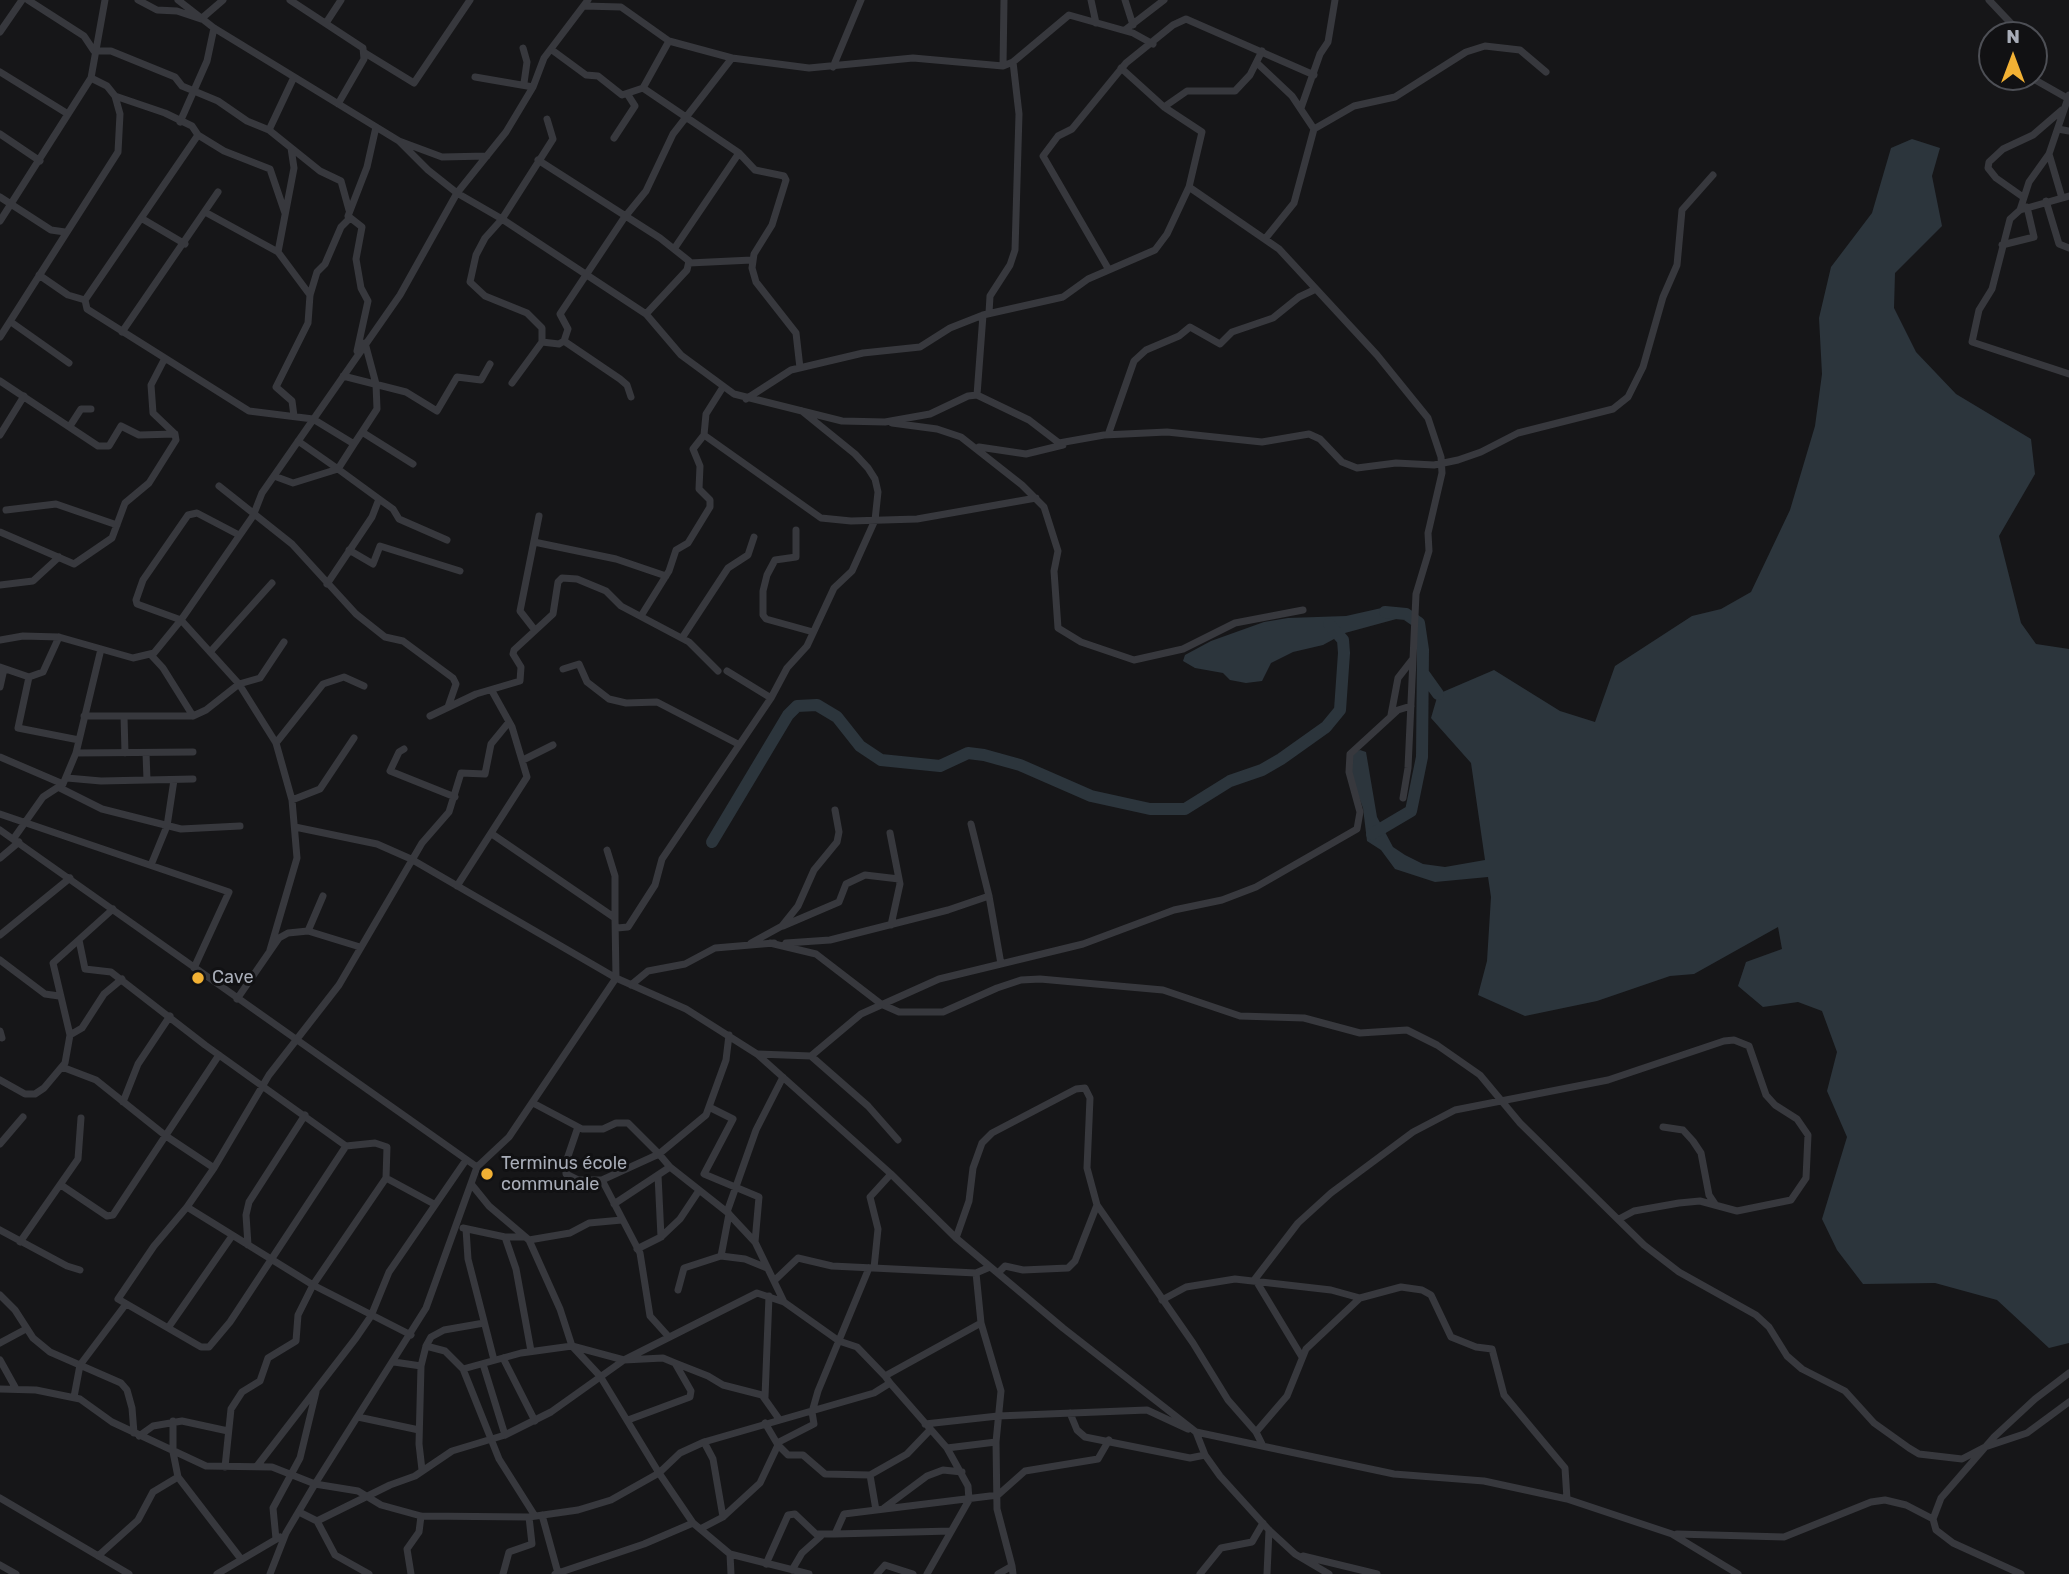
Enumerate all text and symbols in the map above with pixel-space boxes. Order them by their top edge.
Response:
north arrow [1978,21,2048,91]
text: N [2006,25,2020,48]
place label: Cave [212,967,253,989]
marker: Cave [190,970,206,986]
place label: Terminus école communale [501,1153,627,1196]
marker: Terminus école communale [479,1166,495,1182]

